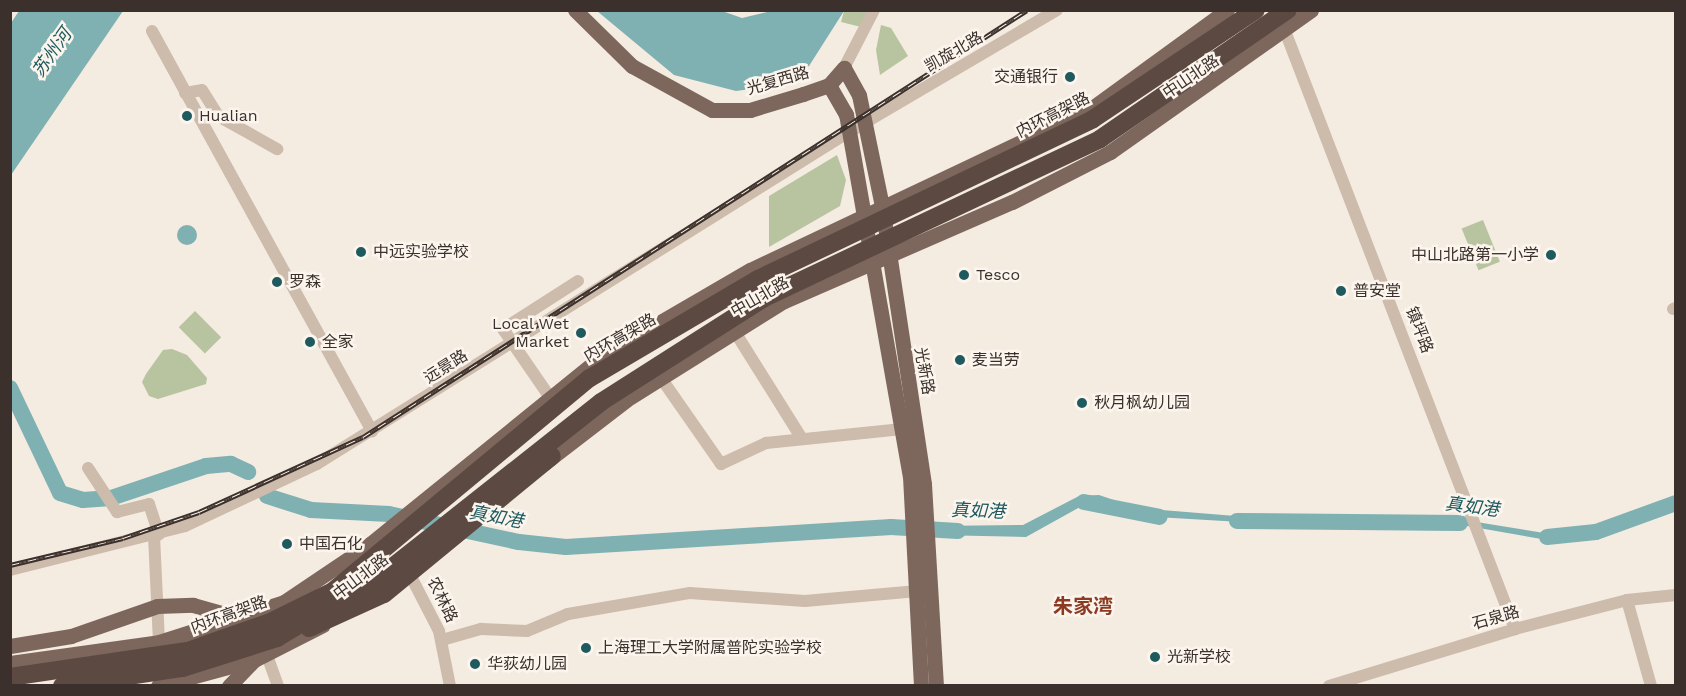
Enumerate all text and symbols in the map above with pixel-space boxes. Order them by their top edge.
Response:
water label: 苏州河 [28,25,76,81]
street label: 凯旋北路 [921,28,987,76]
street label: 中山北路 [1159,51,1223,103]
street label: 光复西路 [745,63,811,99]
place label: 交通银行 [994,67,1058,87]
marker: 交通银行 [1063,70,1077,84]
street label: 内环高架路 [1013,88,1093,142]
place label: Hualian [199,106,258,126]
marker: Hualian [180,109,194,123]
place label: 中远实验学校 [373,242,469,262]
marker: 中远实验学校 [354,245,368,259]
place label: 中山北路第一小学 [1411,245,1539,265]
marker: 中山北路第一小学 [1544,248,1558,262]
place label: Tesco [976,265,1020,285]
marker: Tesco [957,268,971,282]
place label: 罗森 [289,272,321,292]
street label: 中山北路 [727,273,793,321]
marker: 罗森 [270,275,284,289]
place label: 普安堂 [1353,281,1401,301]
marker: 普安堂 [1334,284,1348,298]
street label: 镇坪路 [1401,304,1437,356]
street label: 内环高架路 [581,310,659,366]
place label: Local Wet Market [491,314,569,352]
marker: Local Wet Market [574,326,588,340]
place label: 全家 [322,332,354,352]
marker: 全家 [303,335,317,349]
street label: 远景路 [421,346,471,388]
street label: 光新路 [910,346,938,396]
place label: 麦当劳 [972,350,1020,370]
marker: 麦当劳 [953,353,967,367]
place label: 秋月枫幼儿园 [1094,393,1190,413]
marker: 秋月枫幼儿园 [1075,396,1089,410]
water label: 真如港 [1444,493,1500,521]
water label: 真如港 [951,499,1005,523]
water label: 真如港 [467,501,525,533]
place label: 中国石化 [299,534,363,554]
marker: 中国石化 [280,537,294,551]
street label: 中山北路 [330,550,392,604]
street label: 农林路 [423,574,461,626]
street label: 内环高架路 [188,592,270,638]
district label: 朱家湾 [1053,594,1113,618]
street label: 石泉路 [1470,602,1522,634]
place label: 上海理工大学附属普陀实验学校 [598,638,822,658]
marker: 上海理工大学附属普陀实验学校 [579,641,593,655]
place label: 光新学校 [1167,647,1231,667]
marker: 光新学校 [1148,650,1162,664]
place label: 华荻幼儿园 [487,654,567,674]
marker: 华荻幼儿园 [468,657,482,671]

